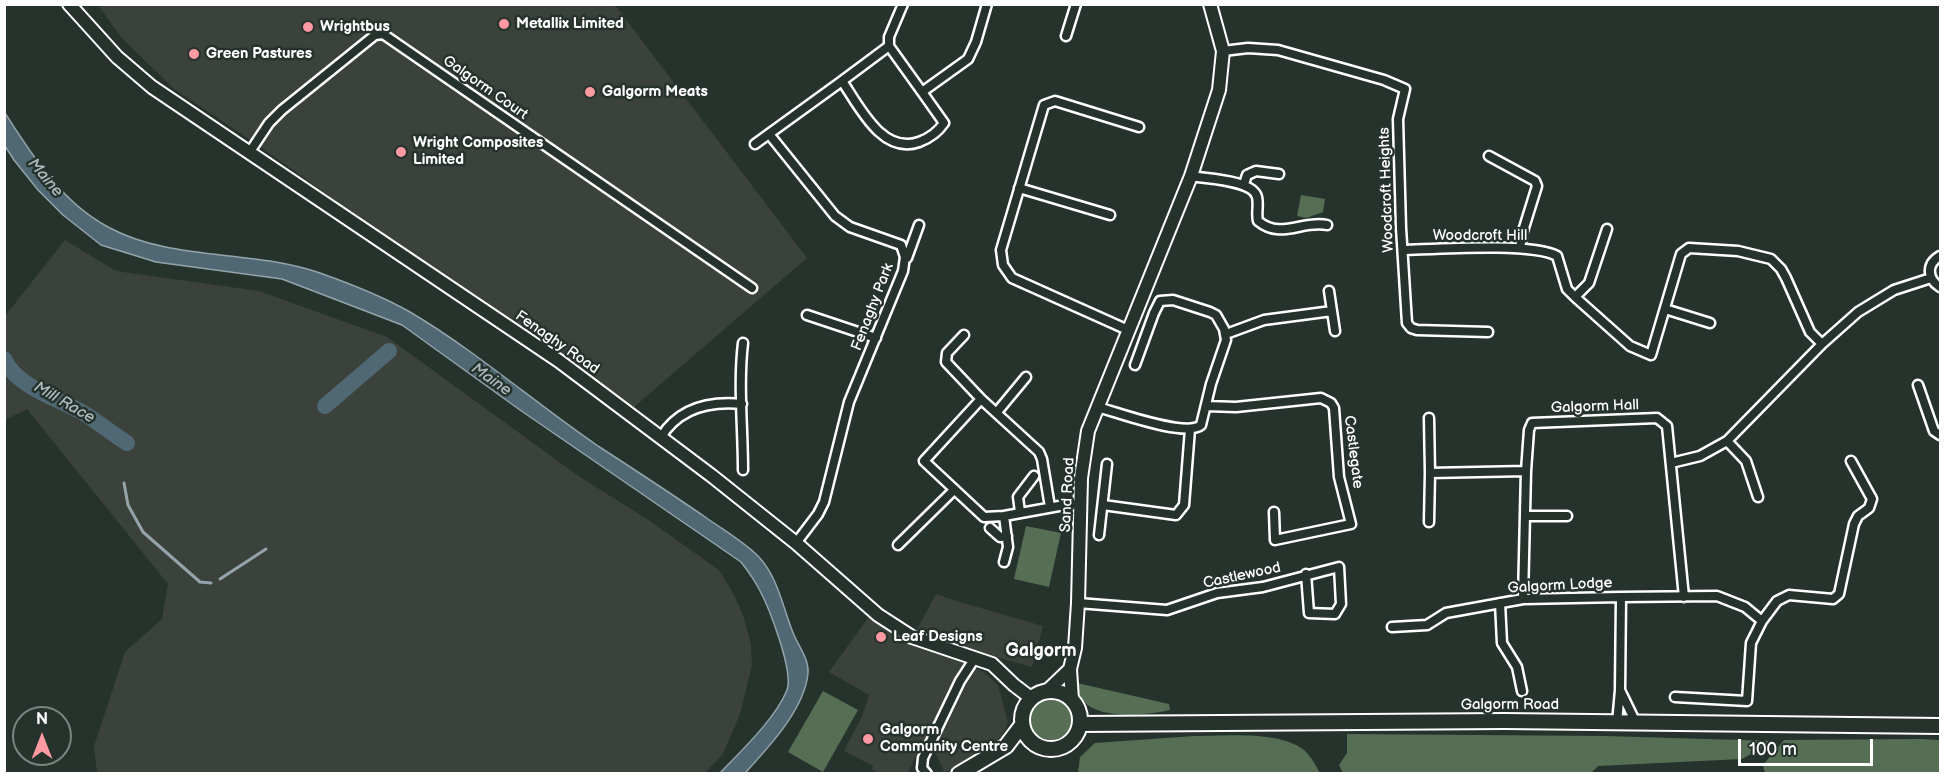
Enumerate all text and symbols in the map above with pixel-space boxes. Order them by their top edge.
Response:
place label: Metallix Limited [516,15,624,33]
marker: Metallix Limited [497,17,511,31]
place label: Wrightbus [320,18,390,36]
marker: Wrightbus [301,20,315,34]
place label: Green Pastures [206,45,312,63]
marker: Green Pastures [187,47,201,61]
street label: Galgorm Court [439,52,531,124]
place label: Galgorm Meats [602,83,708,101]
marker: Galgorm Meats [583,85,597,99]
street label: Woodcroft Heights [1376,127,1398,253]
place label: Wright Composites Limited [413,134,543,169]
marker: Wright Composites Limited [394,145,408,159]
water label: Maine [23,155,67,201]
street label: Woodcroft Hill [1433,227,1527,245]
street label: Fenaghy Park [848,261,898,353]
street label: Fenaghy Road [512,307,602,379]
water label: Maine [467,359,515,401]
water label: Mill Race [30,378,98,428]
street label: Galgorm Hall [1551,396,1639,418]
street label: Castlegate [1340,414,1366,490]
street label: Sand Road [1057,457,1079,533]
street label: Castlewood [1202,559,1282,593]
street label: Galgorm Lodge [1507,574,1613,598]
place label: Leaf Designs [893,628,983,646]
marker: Leaf Designs [874,630,888,644]
district label: Galgorm [1005,640,1077,662]
street label: Galgorm Road [1461,696,1559,714]
north arrow [12,706,72,766]
text: N [36,710,48,729]
place label: Galgorm Community Centre [880,721,1008,756]
scale bar [1741,727,1876,765]
marker: Galgorm Community Centre [861,732,875,746]
text: 100 m [1749,739,1797,760]

